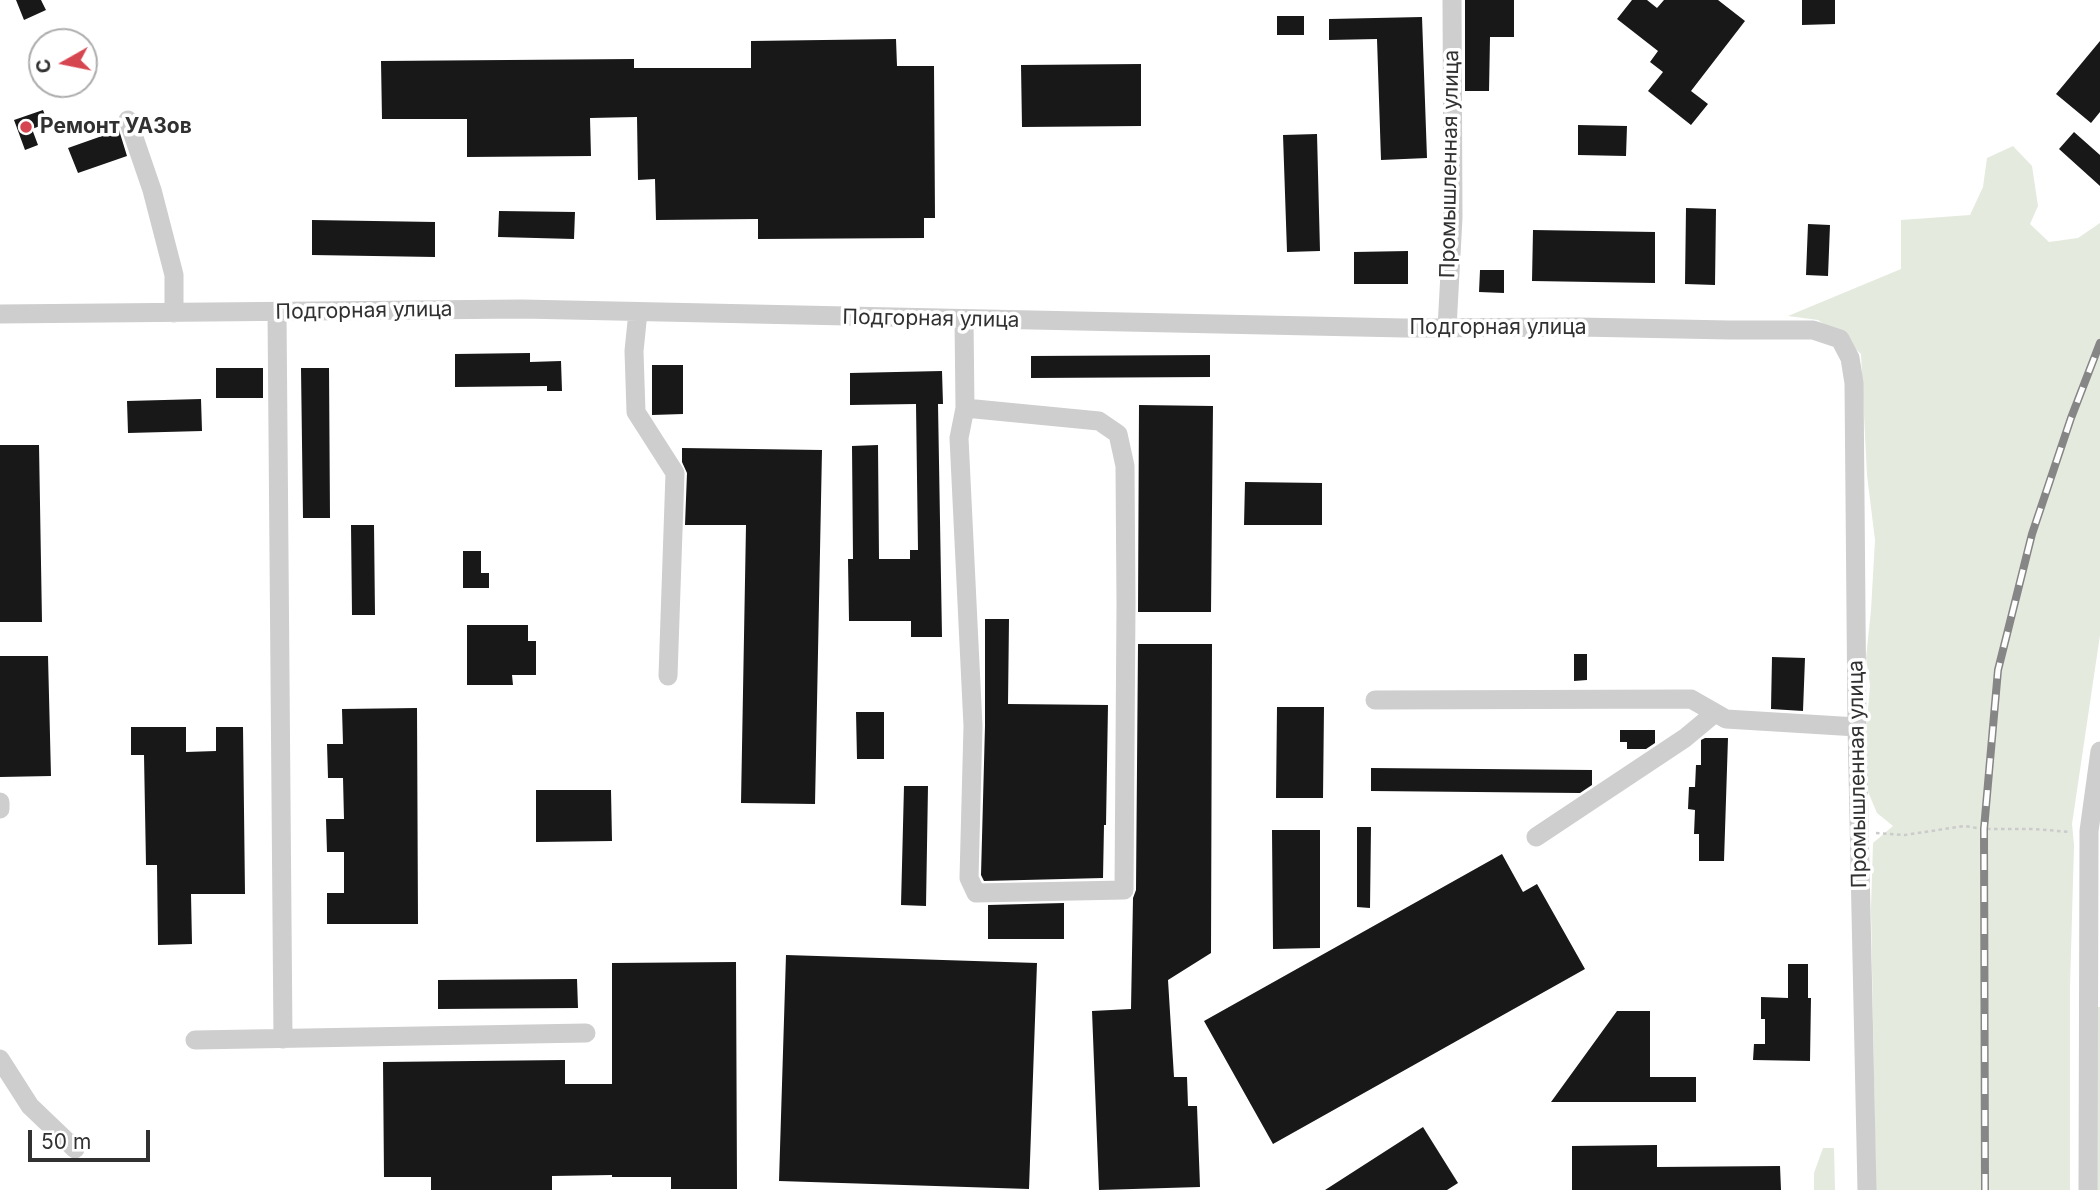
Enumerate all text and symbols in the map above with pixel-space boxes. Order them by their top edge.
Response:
north arrow [28,28,98,98]
street label: Промышленная улица [1435,50,1465,278]
text: С [31,57,56,75]
place label: Ремонт УАЗов [40,114,192,140]
marker: Ремонт УАЗов [18,119,34,135]
street label: Подгорная улица [275,297,453,325]
street label: Подгорная улица [842,305,1020,333]
street label: Подгорная улица [1409,315,1587,341]
street label: Промышленная улица [1843,660,1873,888]
scale bar [32,1116,154,1160]
text: 50 m [41,1129,91,1154]

